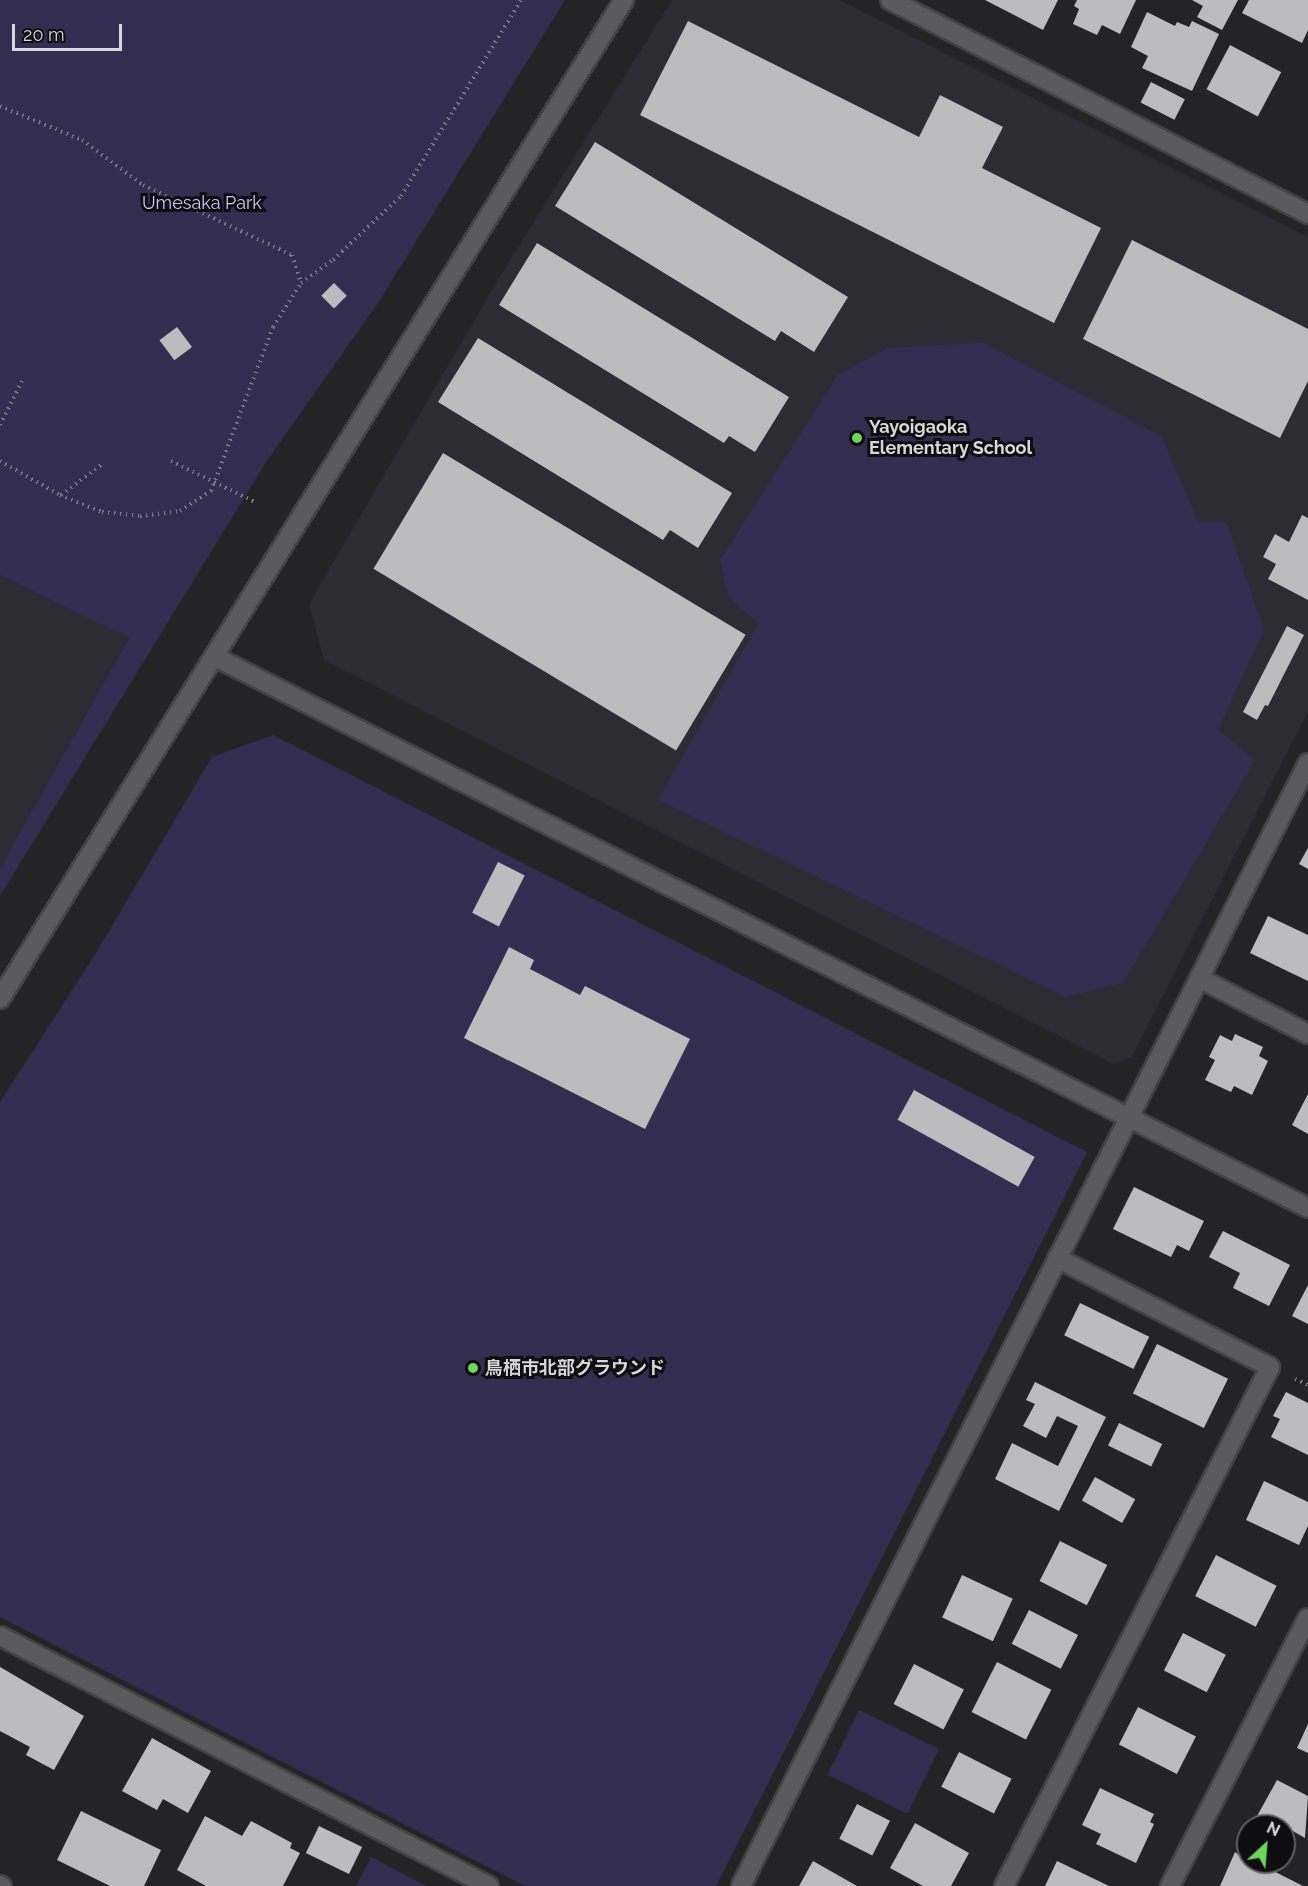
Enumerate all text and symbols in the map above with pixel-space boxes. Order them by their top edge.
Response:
scale bar [15,12,124,50]
text: 20 m [23,24,65,45]
park label: Umesaka Park [142,192,262,214]
place label: Yayoigaoka Elementary School [869,417,1033,460]
marker: Yayoigaoka Elementary School [850,431,864,445]
place label: 鳥栖市北部グラウンド [485,1357,665,1379]
marker: 鳥栖市北部グラウンド [466,1361,480,1375]
north arrow [1236,1814,1296,1874]
text: N [1264,1818,1283,1840]

